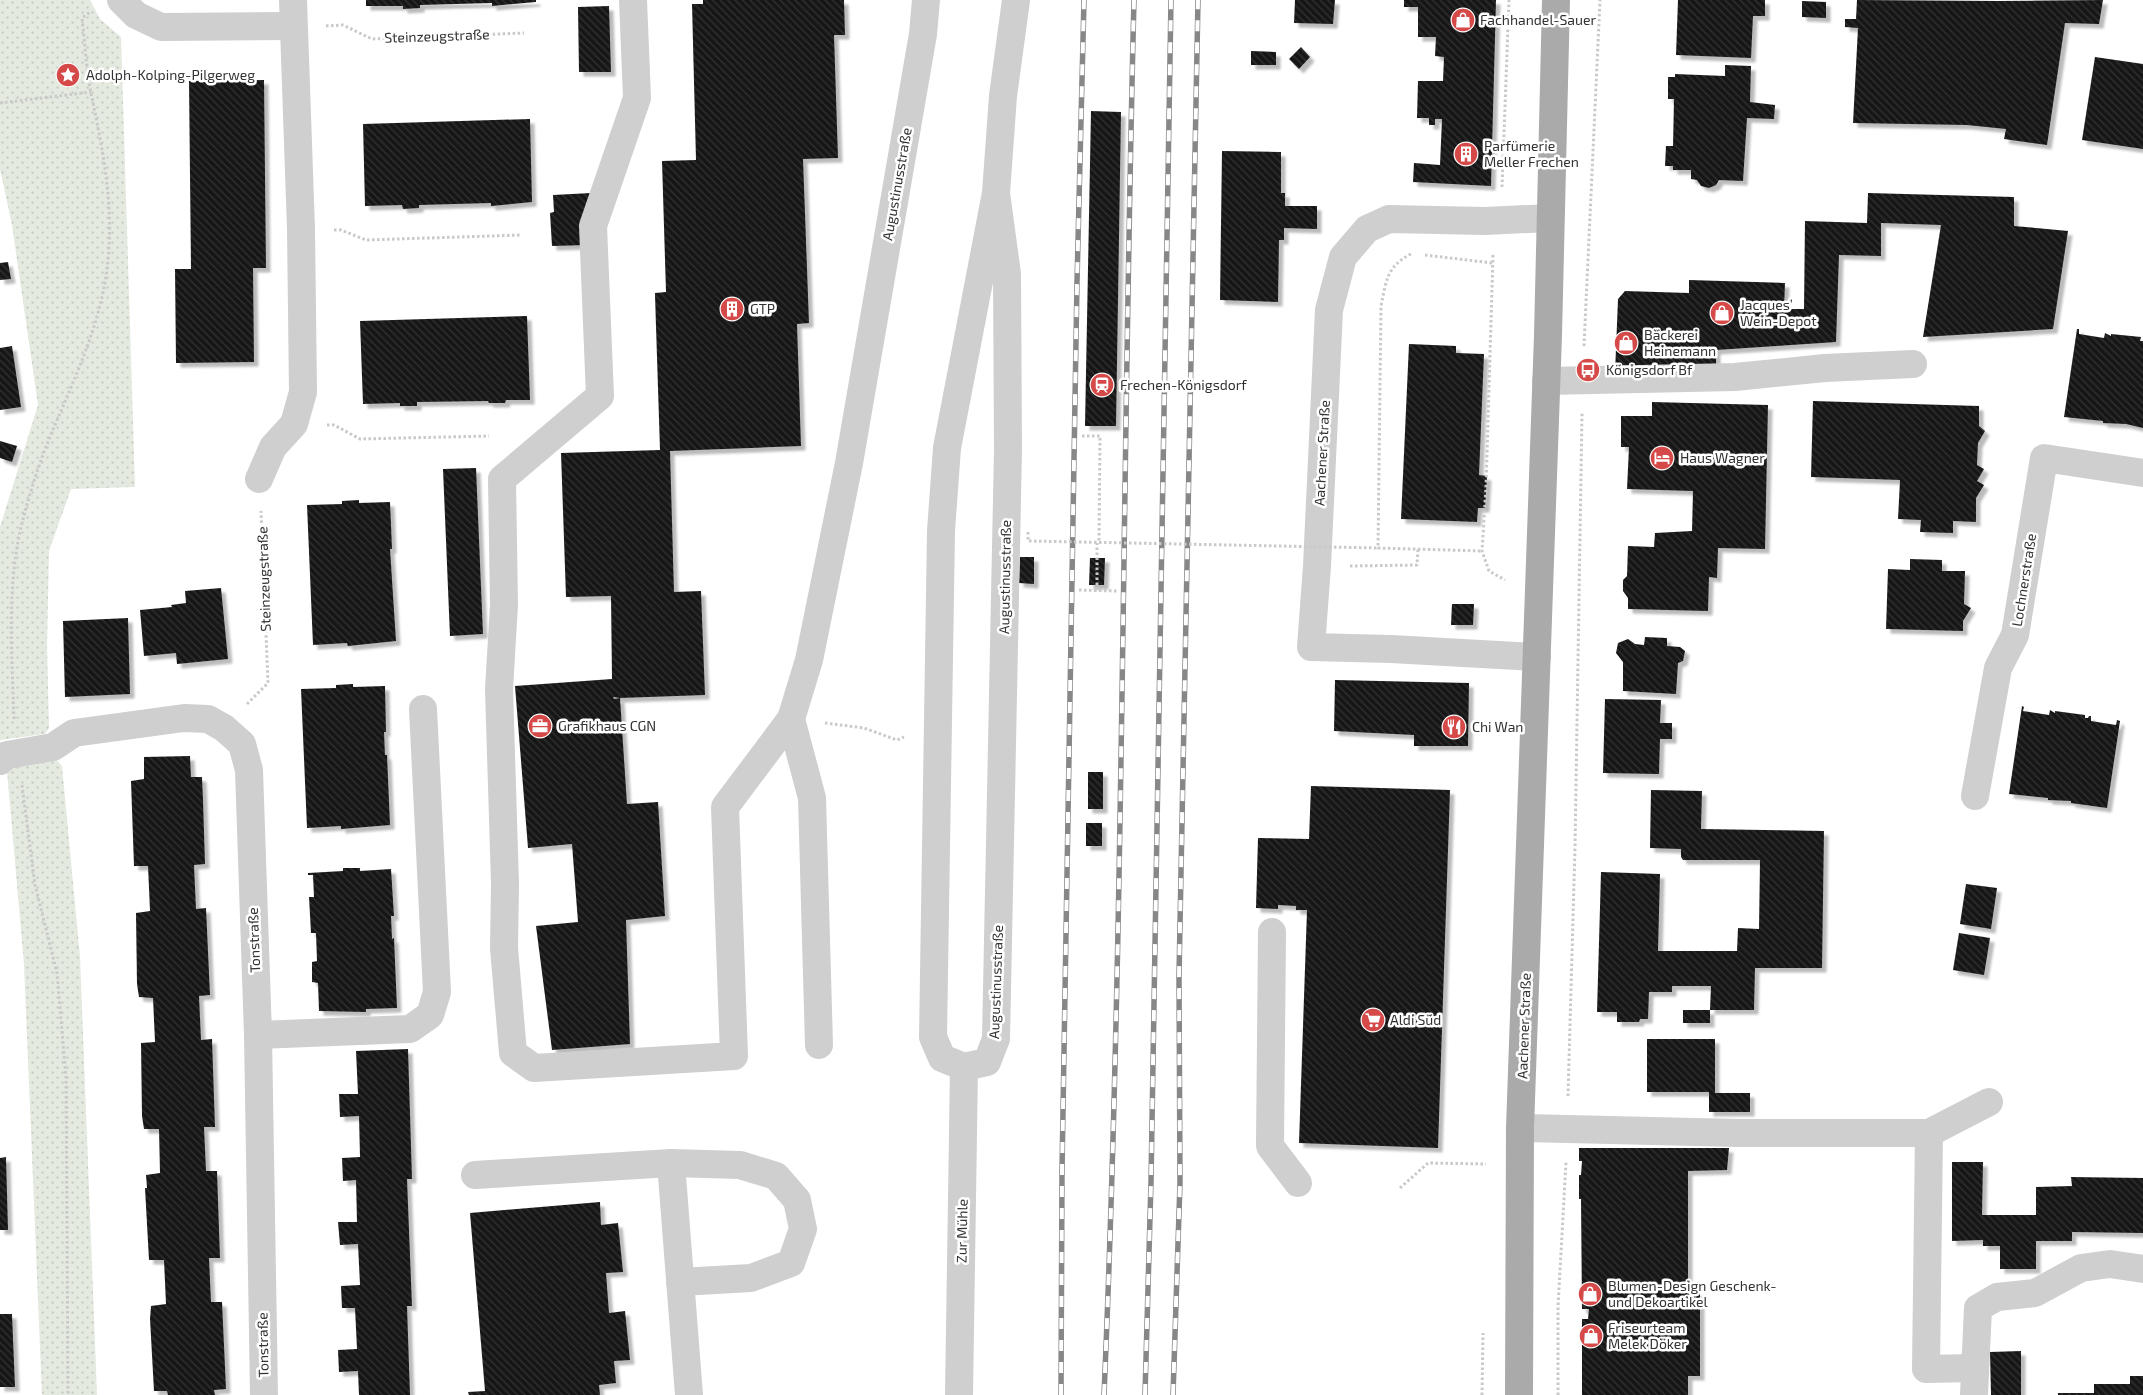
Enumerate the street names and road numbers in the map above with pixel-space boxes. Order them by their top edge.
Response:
street label: Steinzeugstraße [384,25,490,46]
street label: Augustinusstraße [878,126,915,242]
street label: Aachener Straße [1310,399,1333,507]
street label: Augustinusstraße [995,520,1014,634]
street label: Steinzeugstraße [253,526,274,632]
street label: Lochnerstraße [2008,532,2039,628]
street label: Tonstraße [244,907,263,973]
street label: Augustinusstraße [985,925,1006,1039]
street label: Aachener Straße [1513,973,1534,1079]
street label: Zur Mühle [952,1199,971,1263]
street label: Tonstraße [253,1312,272,1378]

